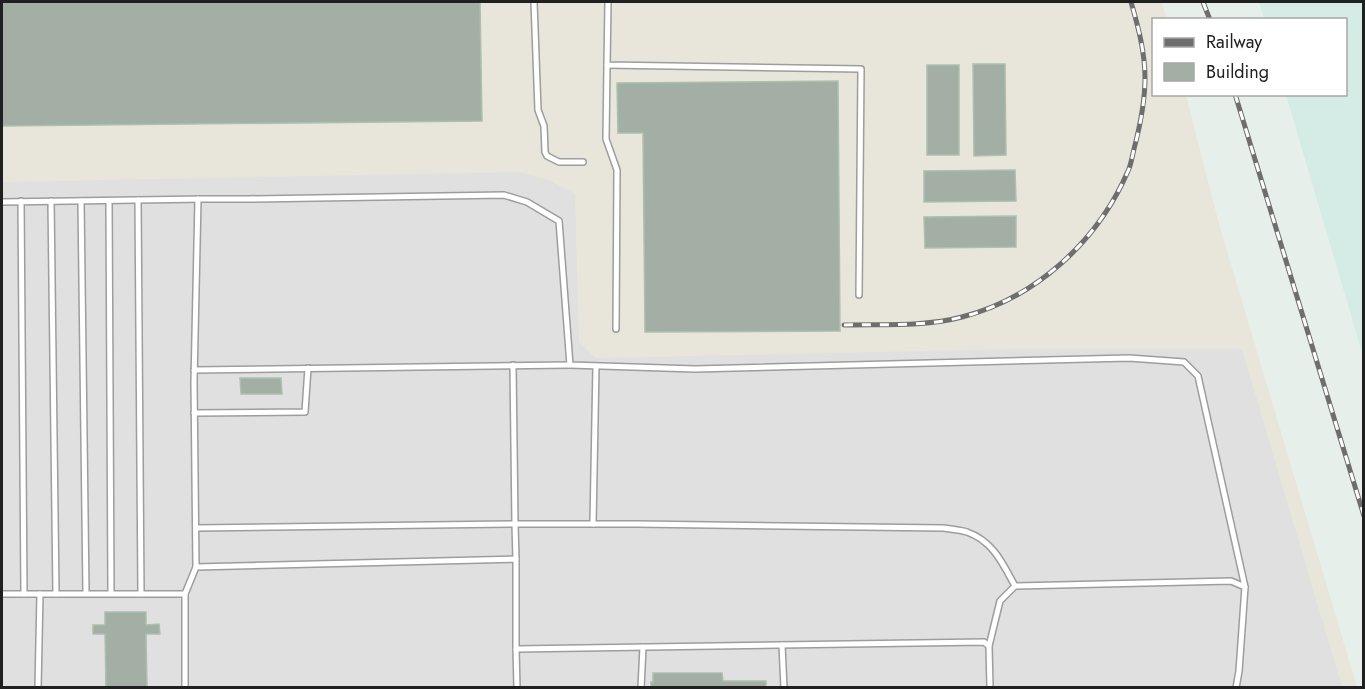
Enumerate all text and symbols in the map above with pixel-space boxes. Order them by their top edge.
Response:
legend [1152,18,1347,96]
text: Railway [1206,29,1262,55]
text: Building [1206,59,1269,85]

